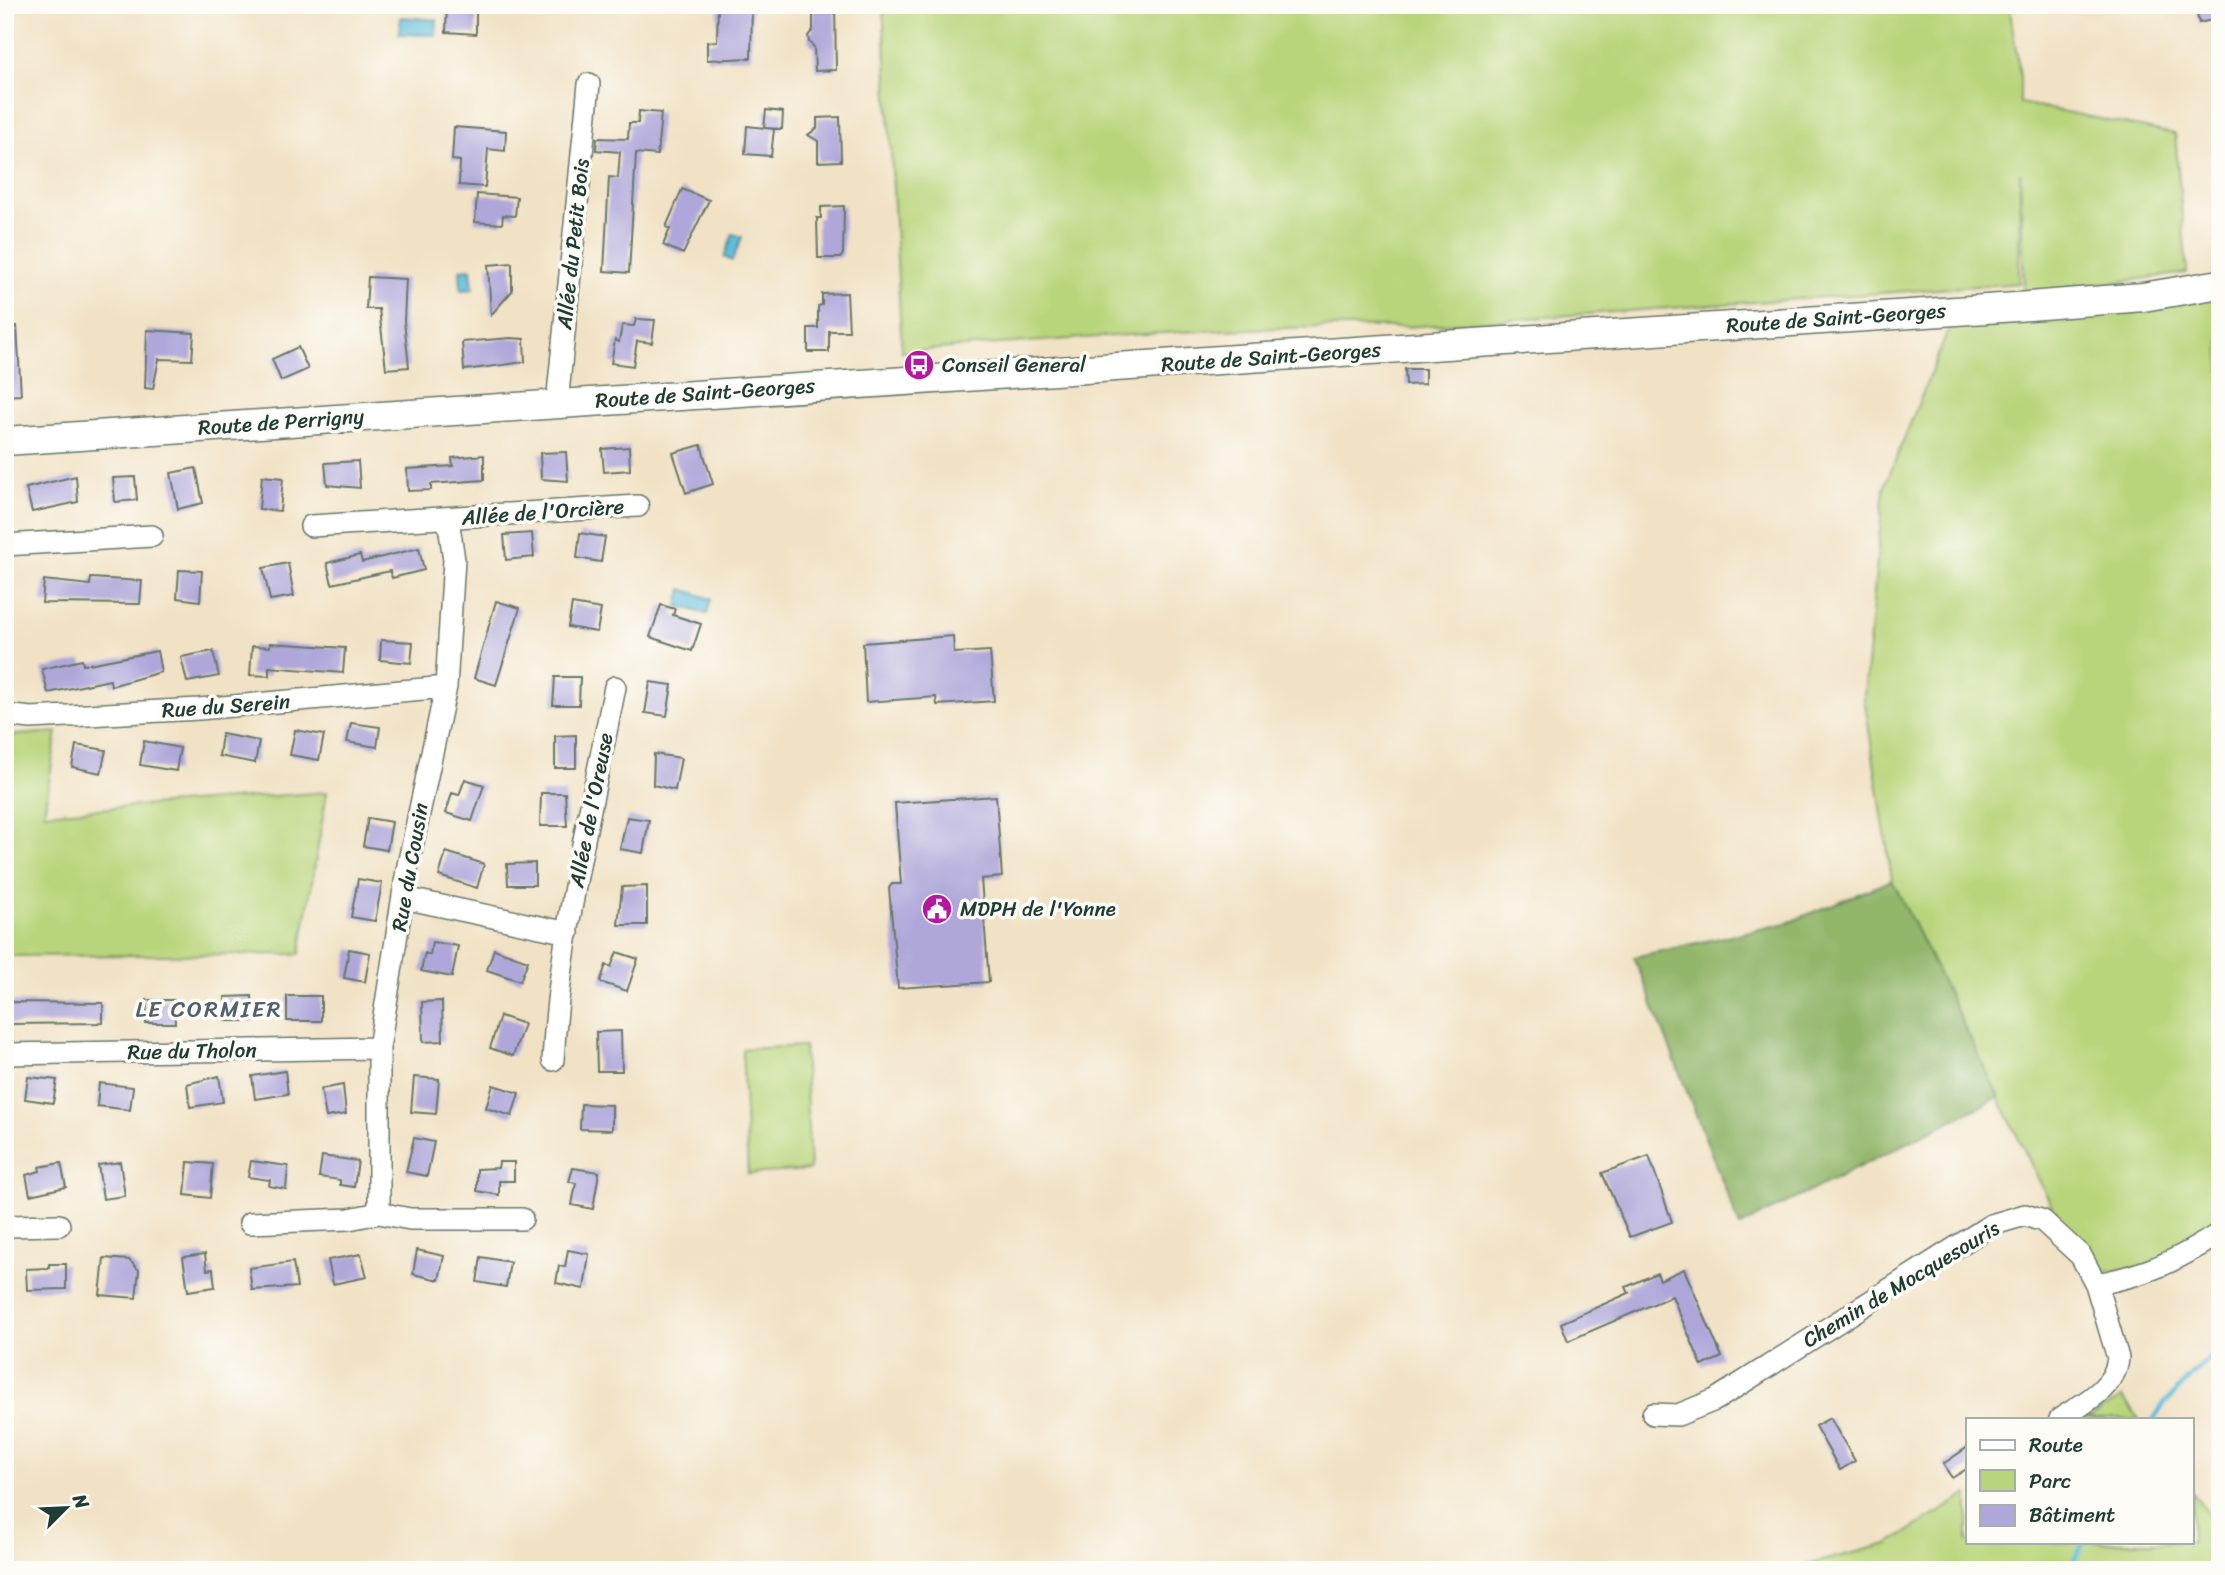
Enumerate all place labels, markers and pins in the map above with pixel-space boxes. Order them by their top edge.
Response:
place label: Conseil General [942,346,1087,384]
bus stop icon: Conseil General [902,348,936,382]
place label: MDPH de l'Yonne [960,890,1116,928]
public building icon: MDPH de l'Yonne [920,892,954,926]

